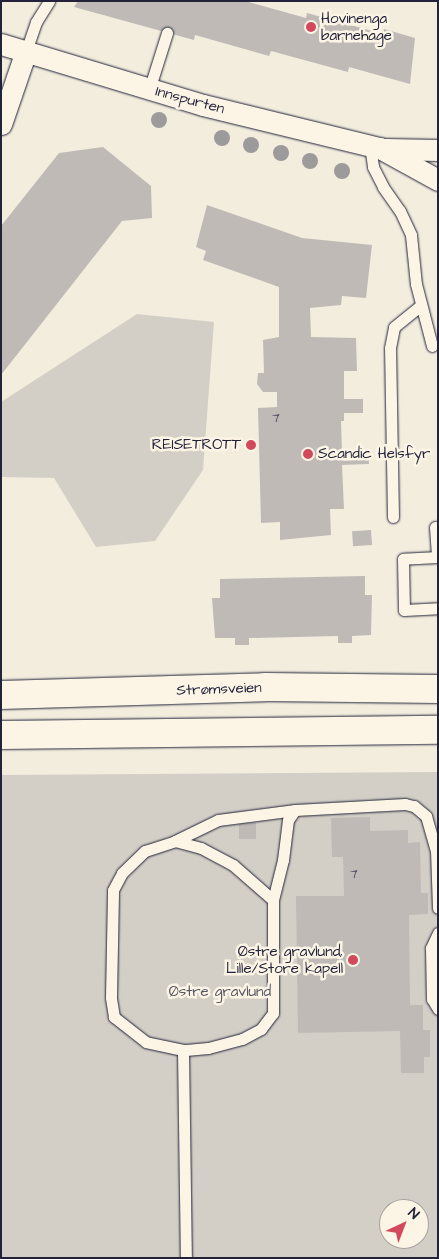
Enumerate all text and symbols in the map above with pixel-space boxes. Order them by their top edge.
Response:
place label: Hovinenga barnehage [321,9,392,44]
marker: Hovinenga barnehage [305,21,317,33]
street label: Innspurten [154,82,226,118]
house number: 7 [272,412,280,426]
place label: REISETROTT [152,436,241,454]
marker: REISETROTT [245,439,257,451]
place label: Scandic Helsfyr [318,445,430,463]
marker: Scandic Helsfyr [302,448,314,460]
street label: Strømsveien [176,679,262,699]
house number: 7 [350,868,358,882]
place label: Østre gravlund, Lille/Store kapell [226,942,343,977]
marker: Østre gravlund, Lille/Store kapell [347,954,359,966]
park label: Østre gravlund [169,983,271,1001]
north arrow [379,1199,429,1249]
text: N [404,1203,424,1224]

